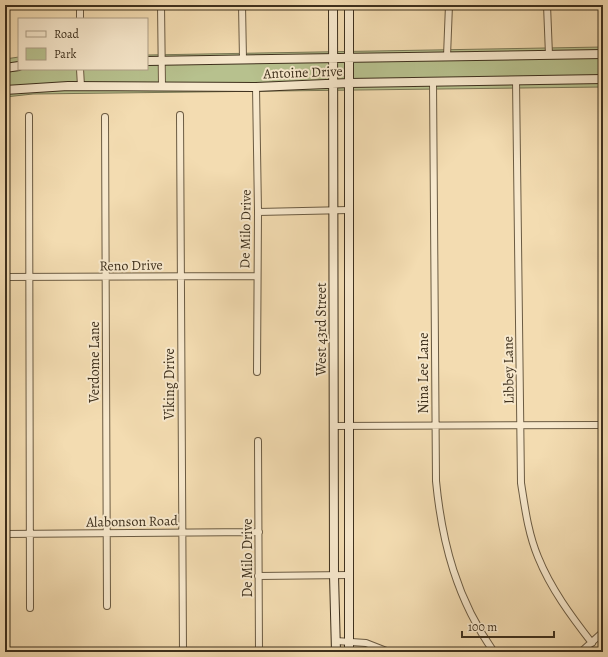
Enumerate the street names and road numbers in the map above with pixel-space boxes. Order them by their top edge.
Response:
street label: Antoine Drive [262,62,343,83]
street label: De Milo Drive [235,189,256,269]
street label: Reno Drive [99,255,163,276]
street label: West 43rd Street [312,282,331,377]
street label: Verdome Lane [85,321,104,404]
street label: Nina Lee Lane [414,333,433,413]
street label: Libbey Lane [498,336,519,404]
street label: Viking Drive [160,348,179,421]
street label: Alabonson Road [85,511,179,532]
street label: De Milo Drive [238,518,257,598]

